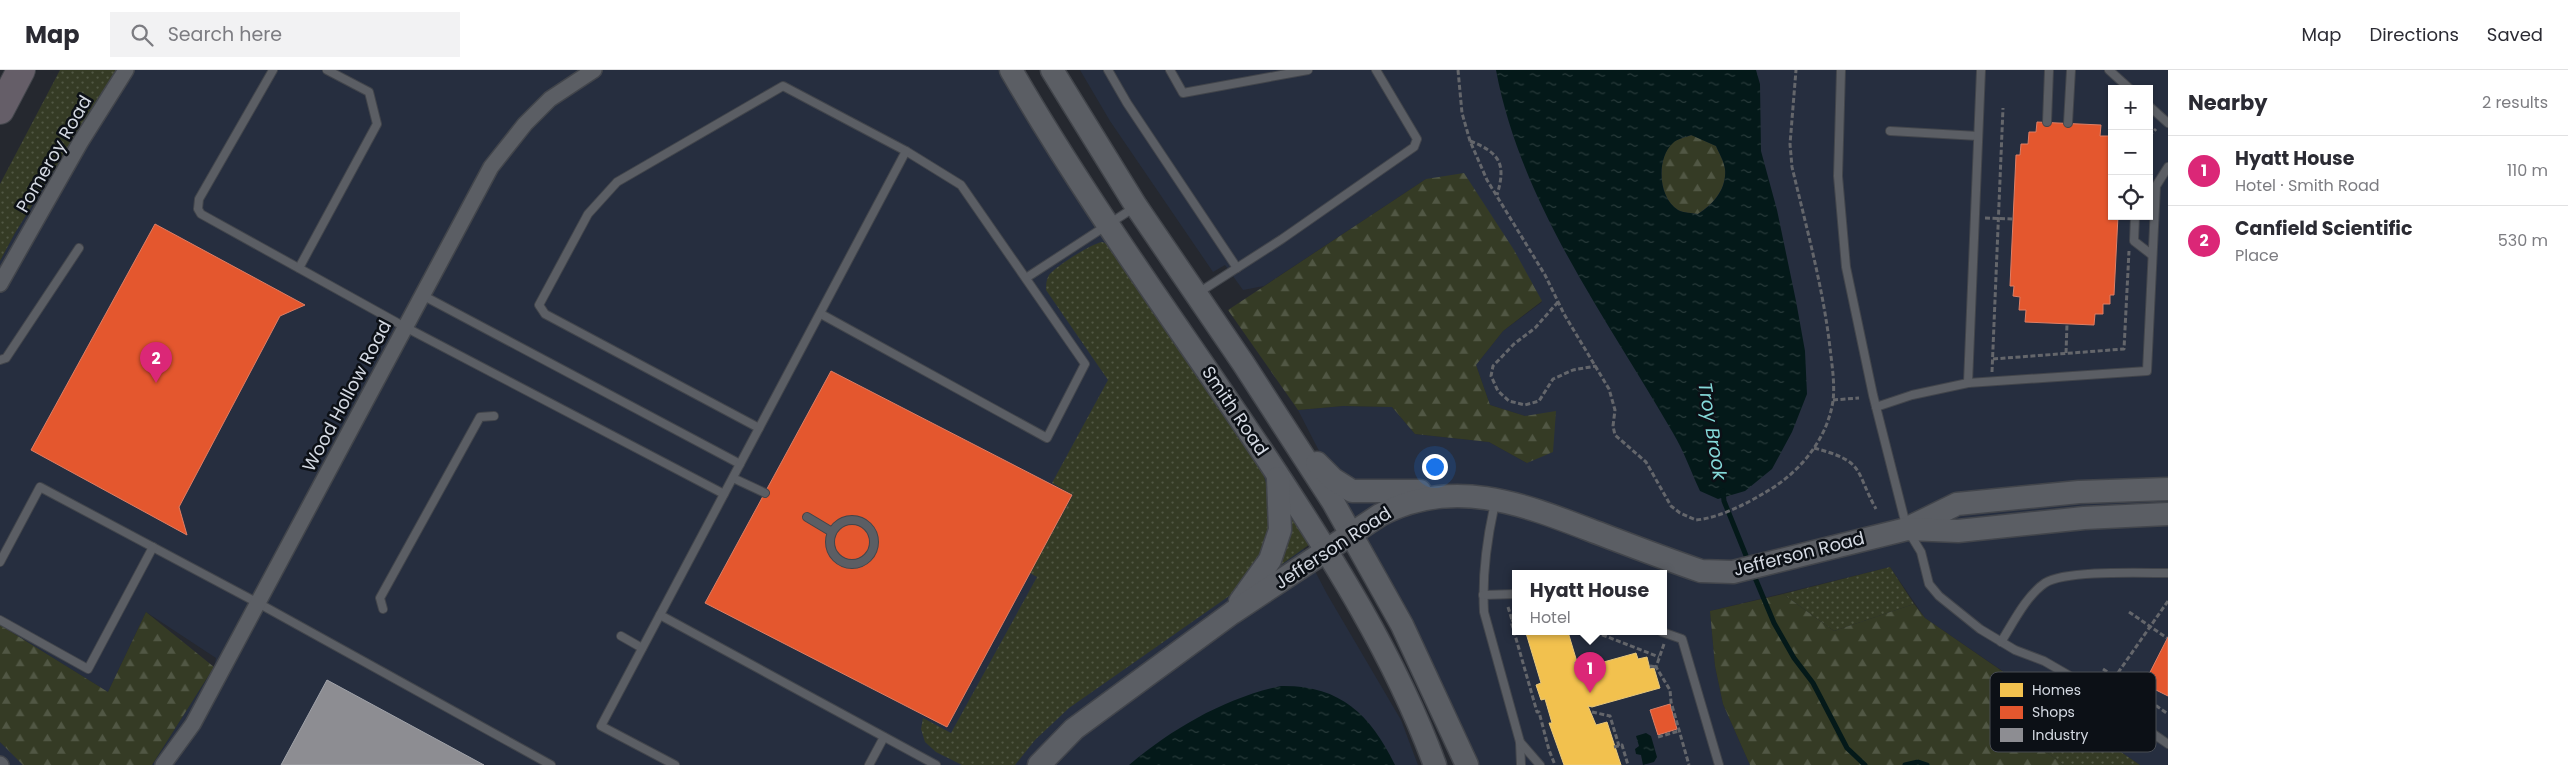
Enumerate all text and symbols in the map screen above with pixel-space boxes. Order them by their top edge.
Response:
search box [110,12,460,57]
text: Map [25,18,80,51]
icon: search [128,21,156,49]
text: Search here [168,21,282,48]
text: Map [2302,22,2341,47]
text: Directions [2369,22,2459,47]
text: Saved [2487,22,2543,47]
map controls [2108,85,2153,220]
button: + [2108,85,2153,130]
text: Nearby [2188,88,2268,117]
street label: Pomeroy Road [10,91,97,217]
text: 2 results [2482,91,2548,114]
button: − [2108,130,2153,175]
text: Hyatt House [2235,145,2354,172]
text: 1 [2201,159,2207,182]
text: 110 m [2507,159,2548,182]
text: Hotel · Smith Road [2235,174,2380,197]
button: locate [2108,175,2153,220]
text: Canfield Scientific [2235,215,2412,242]
text: 2 [2199,229,2209,252]
text: 530 m [2498,229,2548,252]
text: Place [2235,244,2279,267]
street label: Wood Hollow Road [296,316,397,476]
pin: 2 [140,342,172,383]
street label: Smith Road [1196,361,1275,460]
water label: Troy Brook [1691,380,1734,483]
your location [1422,454,1448,480]
street label: Jefferson Road [1270,500,1396,595]
street label: Jefferson Road [1731,525,1867,582]
popup [1512,570,1667,635]
text: Hyatt House [1530,577,1649,604]
text: Hotel [1530,606,1571,629]
pin: 1 [1574,652,1606,693]
legend [1990,672,2156,752]
text: Homes [2032,680,2081,700]
text: Shops [2032,702,2075,722]
text: Industry [2032,725,2088,745]

